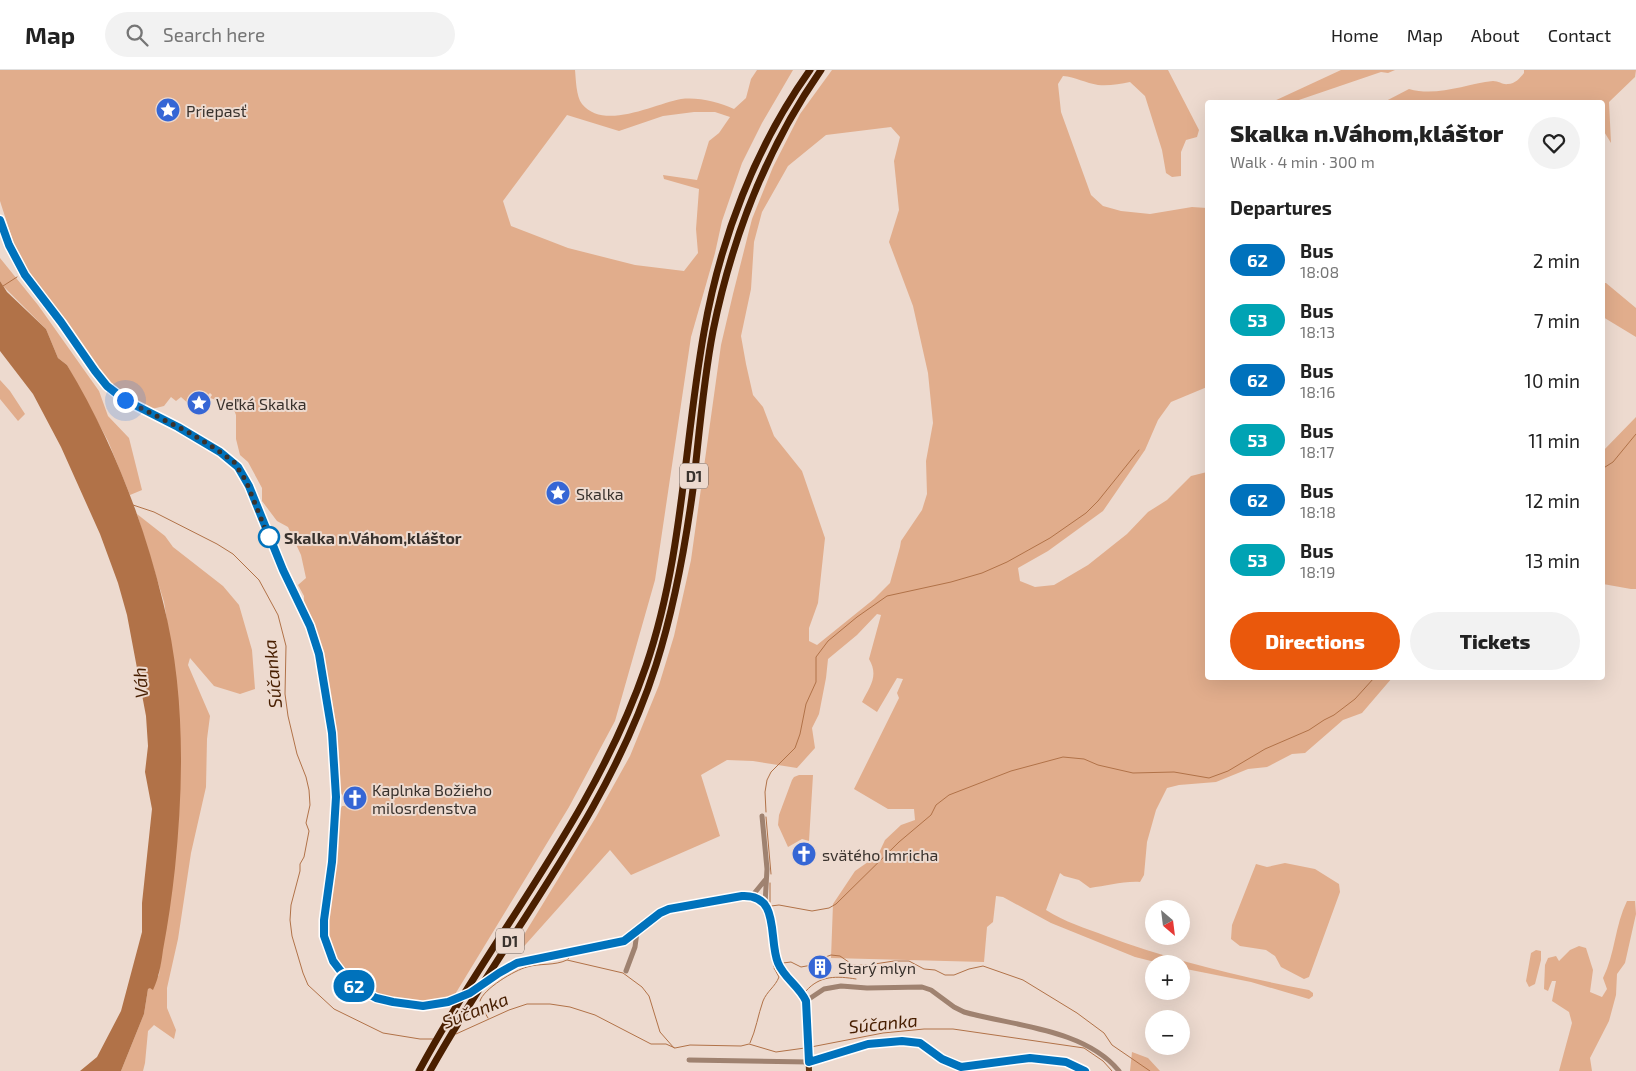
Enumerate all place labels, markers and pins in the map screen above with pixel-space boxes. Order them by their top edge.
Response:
place icon: Priepasť [155,97,181,123]
place label: Priepasť [186,101,247,120]
place icon: Veľká Skalka [186,390,212,416]
place label: Veľká Skalka [216,394,307,413]
place icon: Skalka [545,480,571,506]
place label: Skalka [576,484,624,503]
marker: Skalka n.Váhom,kláštor [258,526,280,548]
place label: Skalka n.Váhom,kláštor [284,528,462,547]
place label: Kaplnka Božieho milosrdenstva [372,780,492,817]
church icon: Kaplnka Božieho milosrdenstva [342,785,368,811]
church icon: svätého Imricha [791,841,817,867]
place label: svätého Imricha [822,845,938,864]
building icon: Starý mlyn [807,954,833,980]
place label: Starý mlyn [838,958,916,977]

